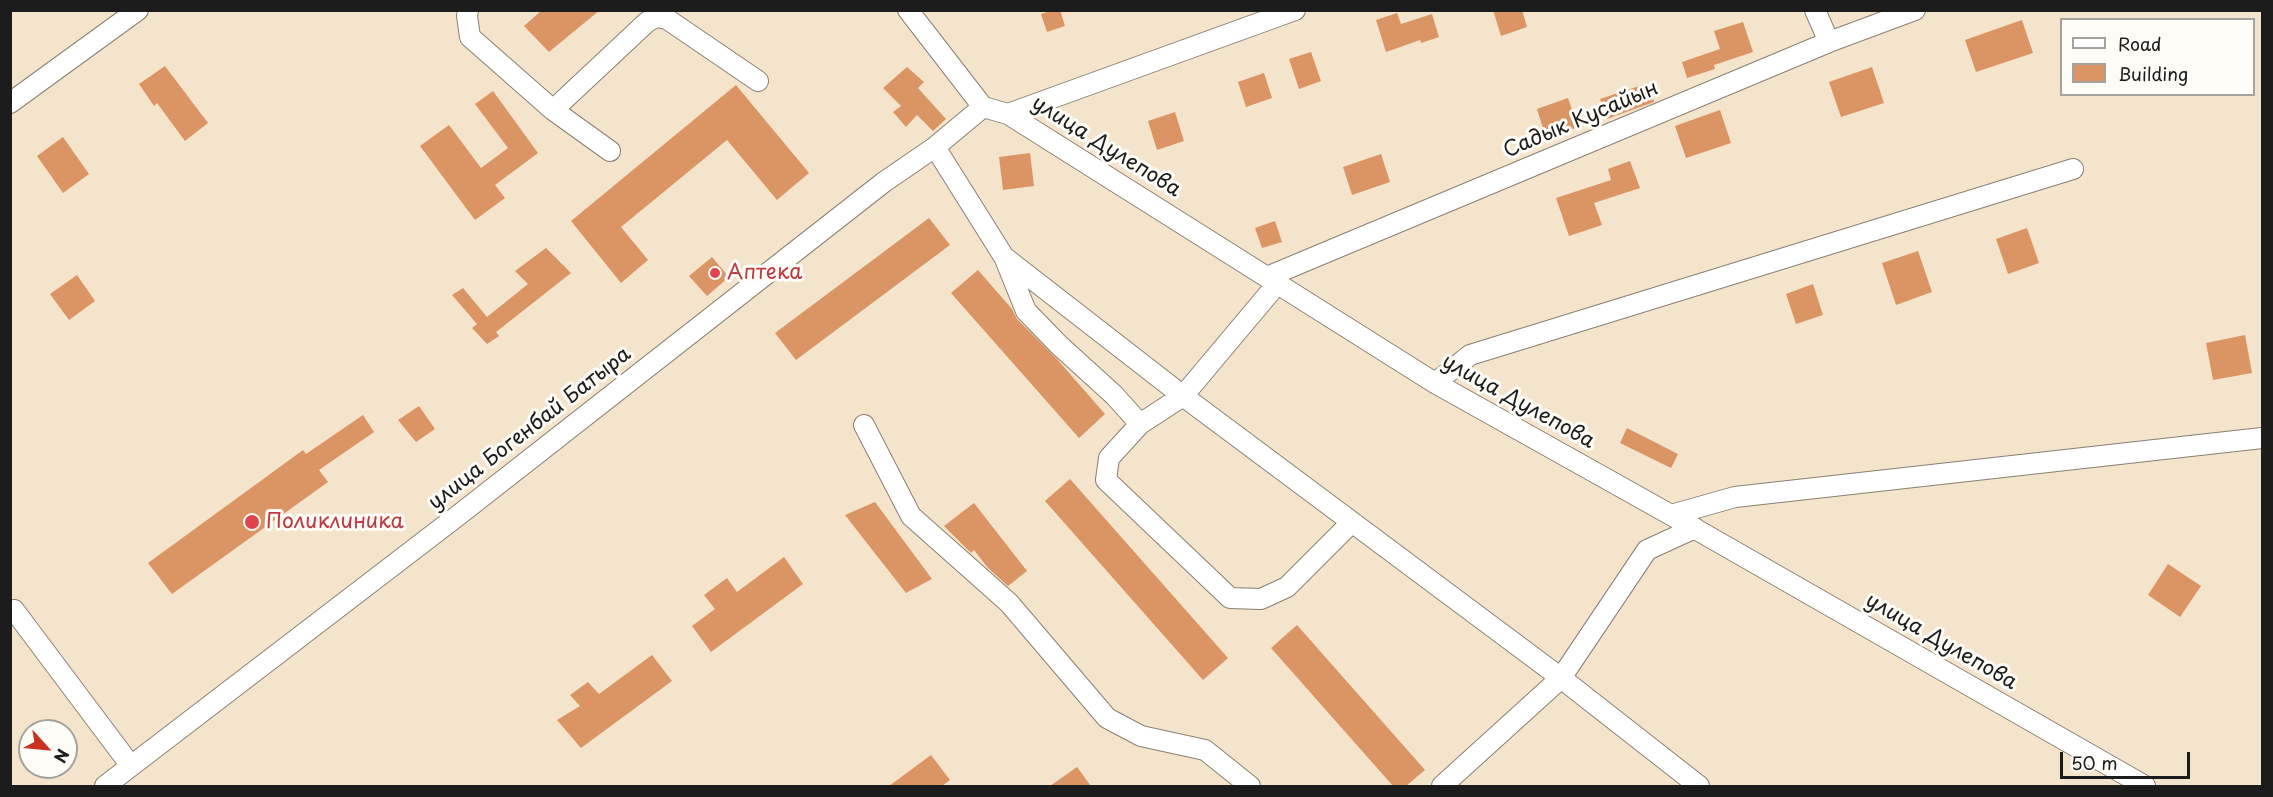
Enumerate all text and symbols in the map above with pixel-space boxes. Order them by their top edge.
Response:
legend [2060,18,2255,96]
text: Road [2118,30,2162,57]
text: Building [2118,60,2188,87]
street label: Садык Кусайын [1500,76,1662,164]
street label: улица Дулепова [1027,91,1185,203]
place label: Аптека [727,260,802,286]
marker: Аптека [708,266,722,280]
street label: улица Богенбай Батыра [424,342,636,516]
street label: улица Дулепова [1437,350,1599,454]
place label: Поликлиника [266,509,404,535]
marker: Поликлиника [243,513,261,531]
street label: улица Дулепова [1861,588,2021,696]
north arrow [18,719,78,779]
scale bar [2063,740,2194,778]
text: N [49,745,76,767]
text: 50 m [2071,749,2118,776]

